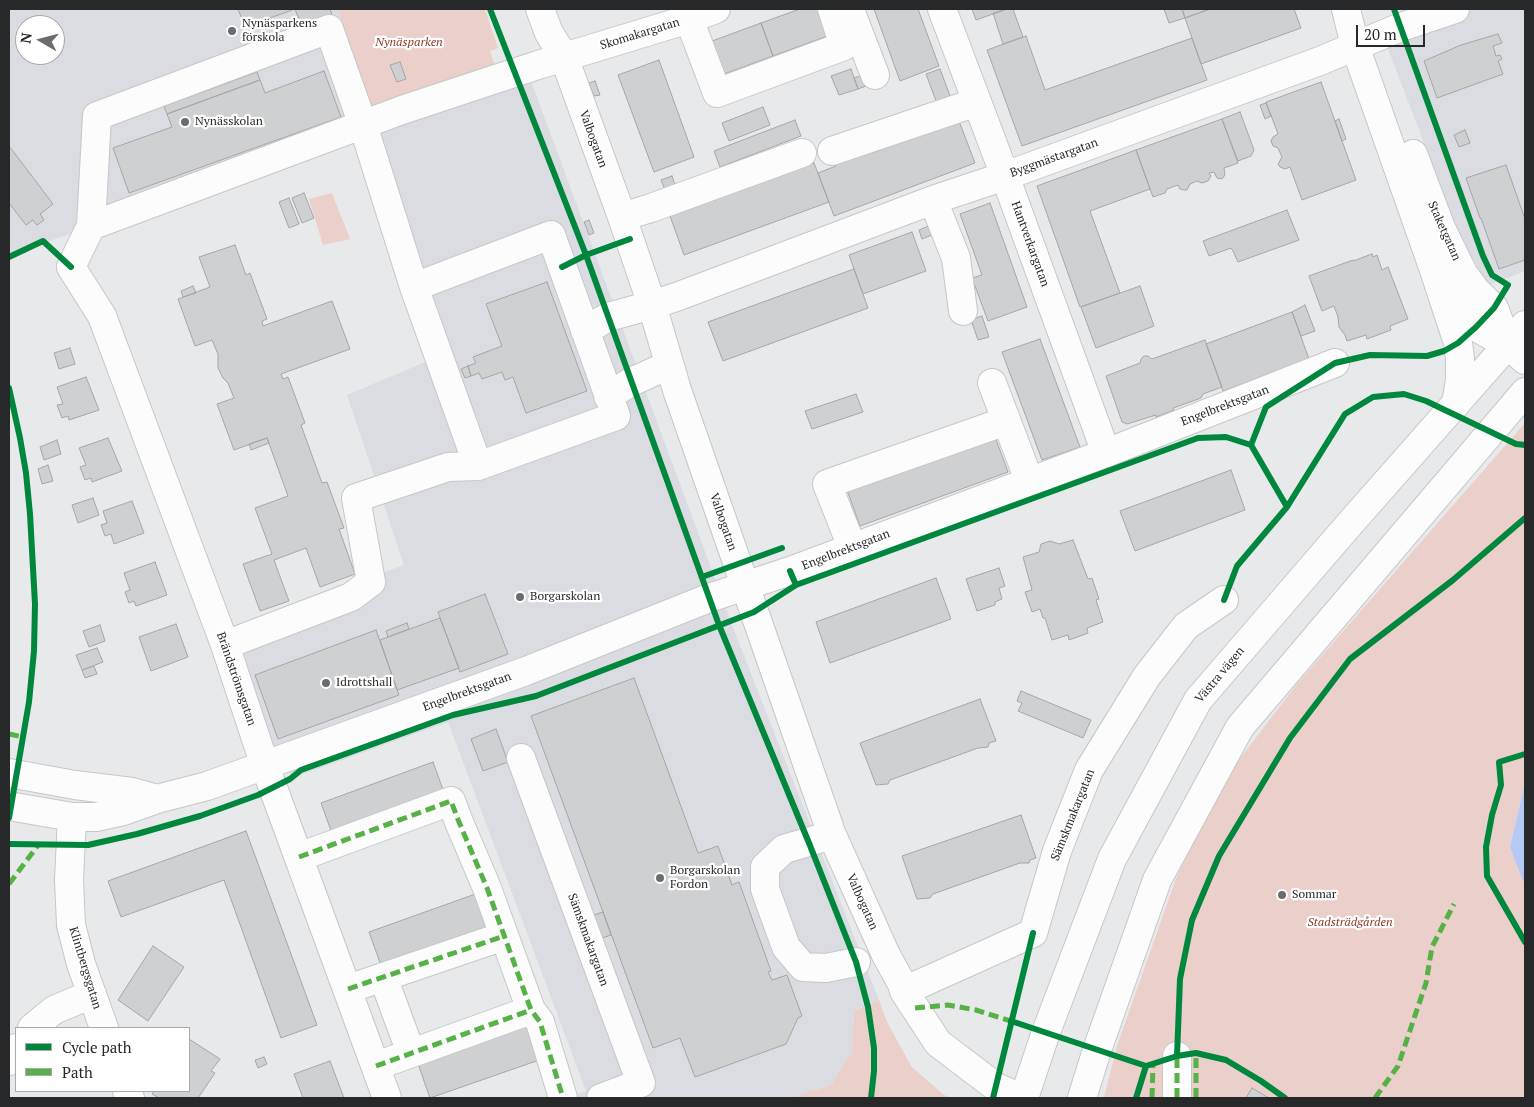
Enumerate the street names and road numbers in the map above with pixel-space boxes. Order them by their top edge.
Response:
street label: Skomakargatan [598,15,682,53]
street label: Valbogatan [576,108,610,170]
street label: Byggmästargatan [1008,135,1100,181]
street label: Hantverkargatan [1008,199,1052,289]
street label: Staketgatan [1425,199,1463,263]
street label: Engelbrektsgatan [1179,383,1271,429]
street label: Valbogatan [706,491,740,553]
street label: Engelbrektsgatan [800,527,892,573]
street label: Brändströmsgatan [213,630,259,728]
street label: Västra vägen [1192,644,1248,706]
street label: Engelbrektsgatan [421,669,513,715]
street label: Sämskmakargatan [1048,767,1098,863]
street label: Valbogatan [843,872,881,932]
street label: Sämskmakargatan [565,892,611,988]
street label: Klintbergsgatan [66,925,104,1011]

